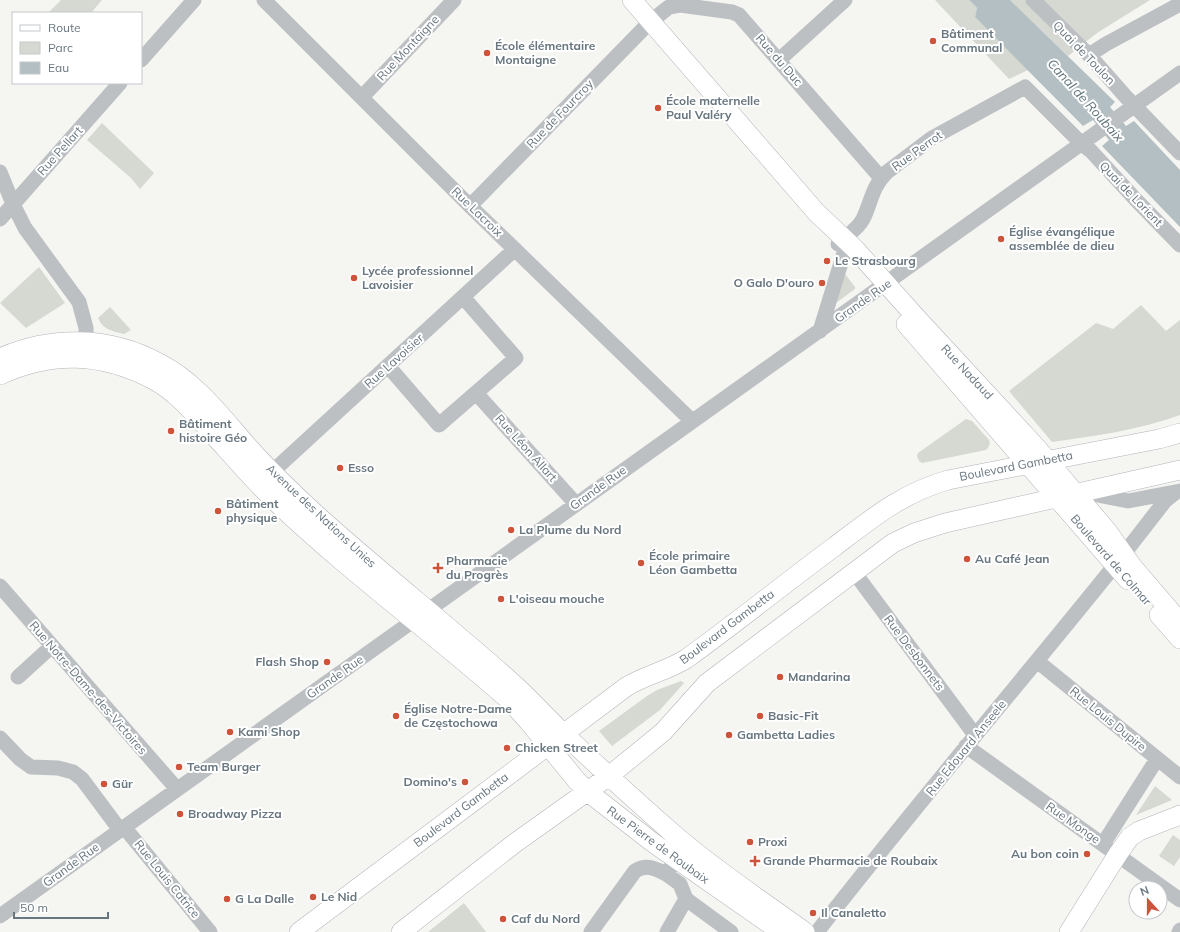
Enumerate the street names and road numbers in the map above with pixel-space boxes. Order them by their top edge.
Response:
street label: Rue Montaigne [373,12,442,84]
street label: Quai de Toulon [1050,18,1119,88]
street label: Rue du Duc [753,31,806,89]
street label: Rue de Fourcroy [523,76,597,151]
street label: Rue Pellart [34,123,86,178]
street label: Rue Perrot [889,127,945,174]
street label: Quai de Lorient [1097,158,1166,229]
street label: Rue Lacroix [449,184,506,240]
street label: Grande Rue [831,276,894,326]
street label: Rue Lavoisier [361,330,427,391]
street label: Rue Nadaud [938,341,997,402]
street label: Rue Léon Allart [492,411,561,484]
street label: Boulevard Gambetta [958,447,1074,484]
street label: Avenue des Nations Unies [263,461,380,571]
street label: Grande Rue [567,462,629,513]
street label: Boulevard de Colmar [1068,511,1155,609]
street label: Boulevard Gambetta [676,586,777,667]
street label: Rue Desbonnets [881,612,948,694]
street label: Rue Notre-Dame-des-Victoires [26,618,150,757]
street label: Grande Rue [303,652,366,702]
street label: Rue Louis Dupire [1067,683,1149,754]
street label: Rue Edouard Anseele [922,697,1009,799]
street label: Boulevard Gambetta [410,769,511,850]
street label: Rue Monge [1043,798,1103,847]
street label: Rue Pierre de Roubaix [604,802,713,887]
street label: Rue Louis Catrice [131,837,203,921]
street label: Grande Rue [40,839,102,890]

